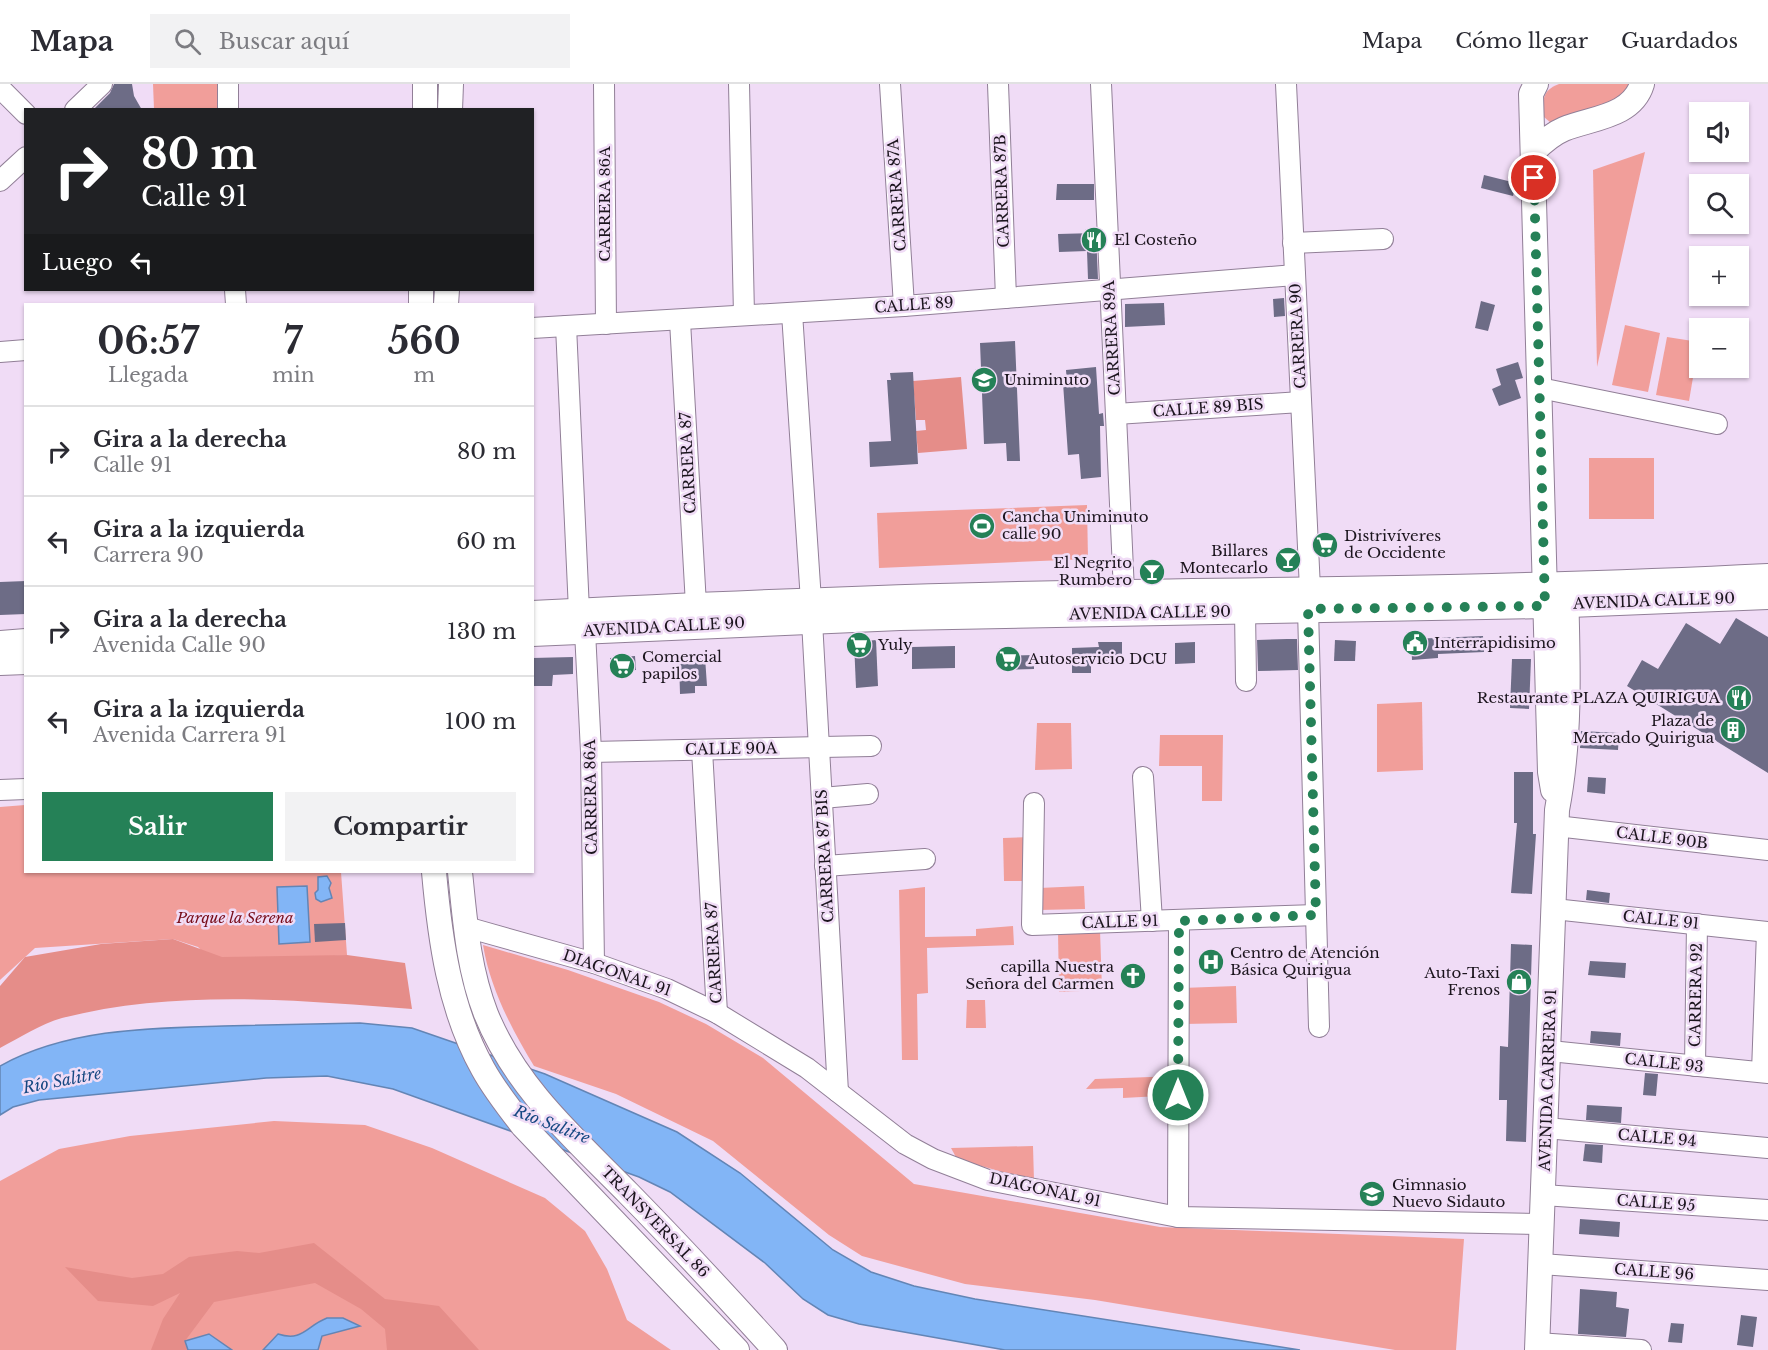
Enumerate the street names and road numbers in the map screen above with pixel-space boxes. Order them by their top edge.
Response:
street label: CARRERA 87B [990,134,1013,248]
street label: CARRERA 87A [883,138,910,252]
street label: CARRERA 86A [595,146,614,262]
street label: CARRERA 89A [1099,280,1124,396]
street label: CARRERA 90 [1285,283,1310,389]
street label: CALLE 89 [874,292,954,317]
street label: CALLE 89 BIS [1152,394,1264,421]
street label: CARRERA 87 [675,411,700,514]
street label: AVENIDA CALLE 90 [1572,588,1735,613]
street label: AVENIDA CALLE 90 [1068,602,1231,623]
street label: AVENIDA CALLE 90 [582,613,745,640]
street label: CALLE 90A [685,738,778,759]
street label: CARRERA 86A [580,739,601,855]
street label: CARRERA 87 BIS [812,789,837,923]
street label: CALLE 90B [1615,822,1709,853]
street label: CARRERA 87 [701,901,726,1004]
street label: CALLE 91 [1622,906,1700,933]
street label: CALLE 91 [1081,911,1159,932]
street label: CARRERA 92 [1685,943,1706,1047]
street label: DIAGONAL 91 [560,945,674,1000]
street label: AVENIDA CARRERA 91 [1535,988,1560,1173]
street label: CALLE 93 [1624,1049,1705,1076]
street label: CALLE 94 [1617,1125,1697,1150]
street label: TRANSVERSAL 86 [597,1162,713,1281]
street label: DIAGONAL 91 [988,1168,1103,1211]
street label: CALLE 95 [1616,1190,1696,1215]
street label: CALLE 96 [1614,1259,1695,1284]

